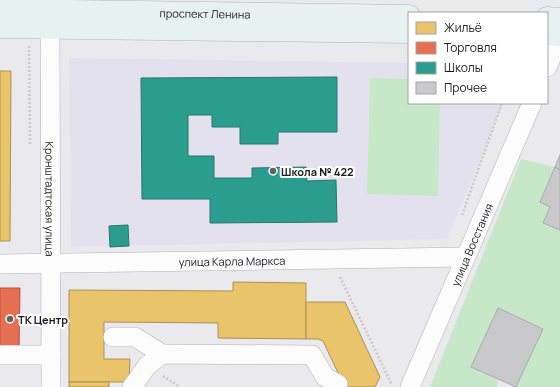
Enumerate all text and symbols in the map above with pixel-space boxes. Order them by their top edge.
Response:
street label: проспект Ленина [159,5,251,21]
legend [408,12,548,104]
text: Жильё [444,19,482,36]
text: Торговля [444,39,497,56]
text: Школы [444,59,483,76]
text: Прочее [444,79,487,96]
street label: Кронштадтская улица [43,141,58,257]
place label: Школа № 422 [281,164,354,179]
marker: Школа № 422 [268,166,278,176]
street label: улица Восстания [447,201,496,288]
street label: улица Карла Маркса [179,252,285,269]
place label: ТК Центр [18,312,68,327]
marker: ТК Центр [5,314,15,324]

